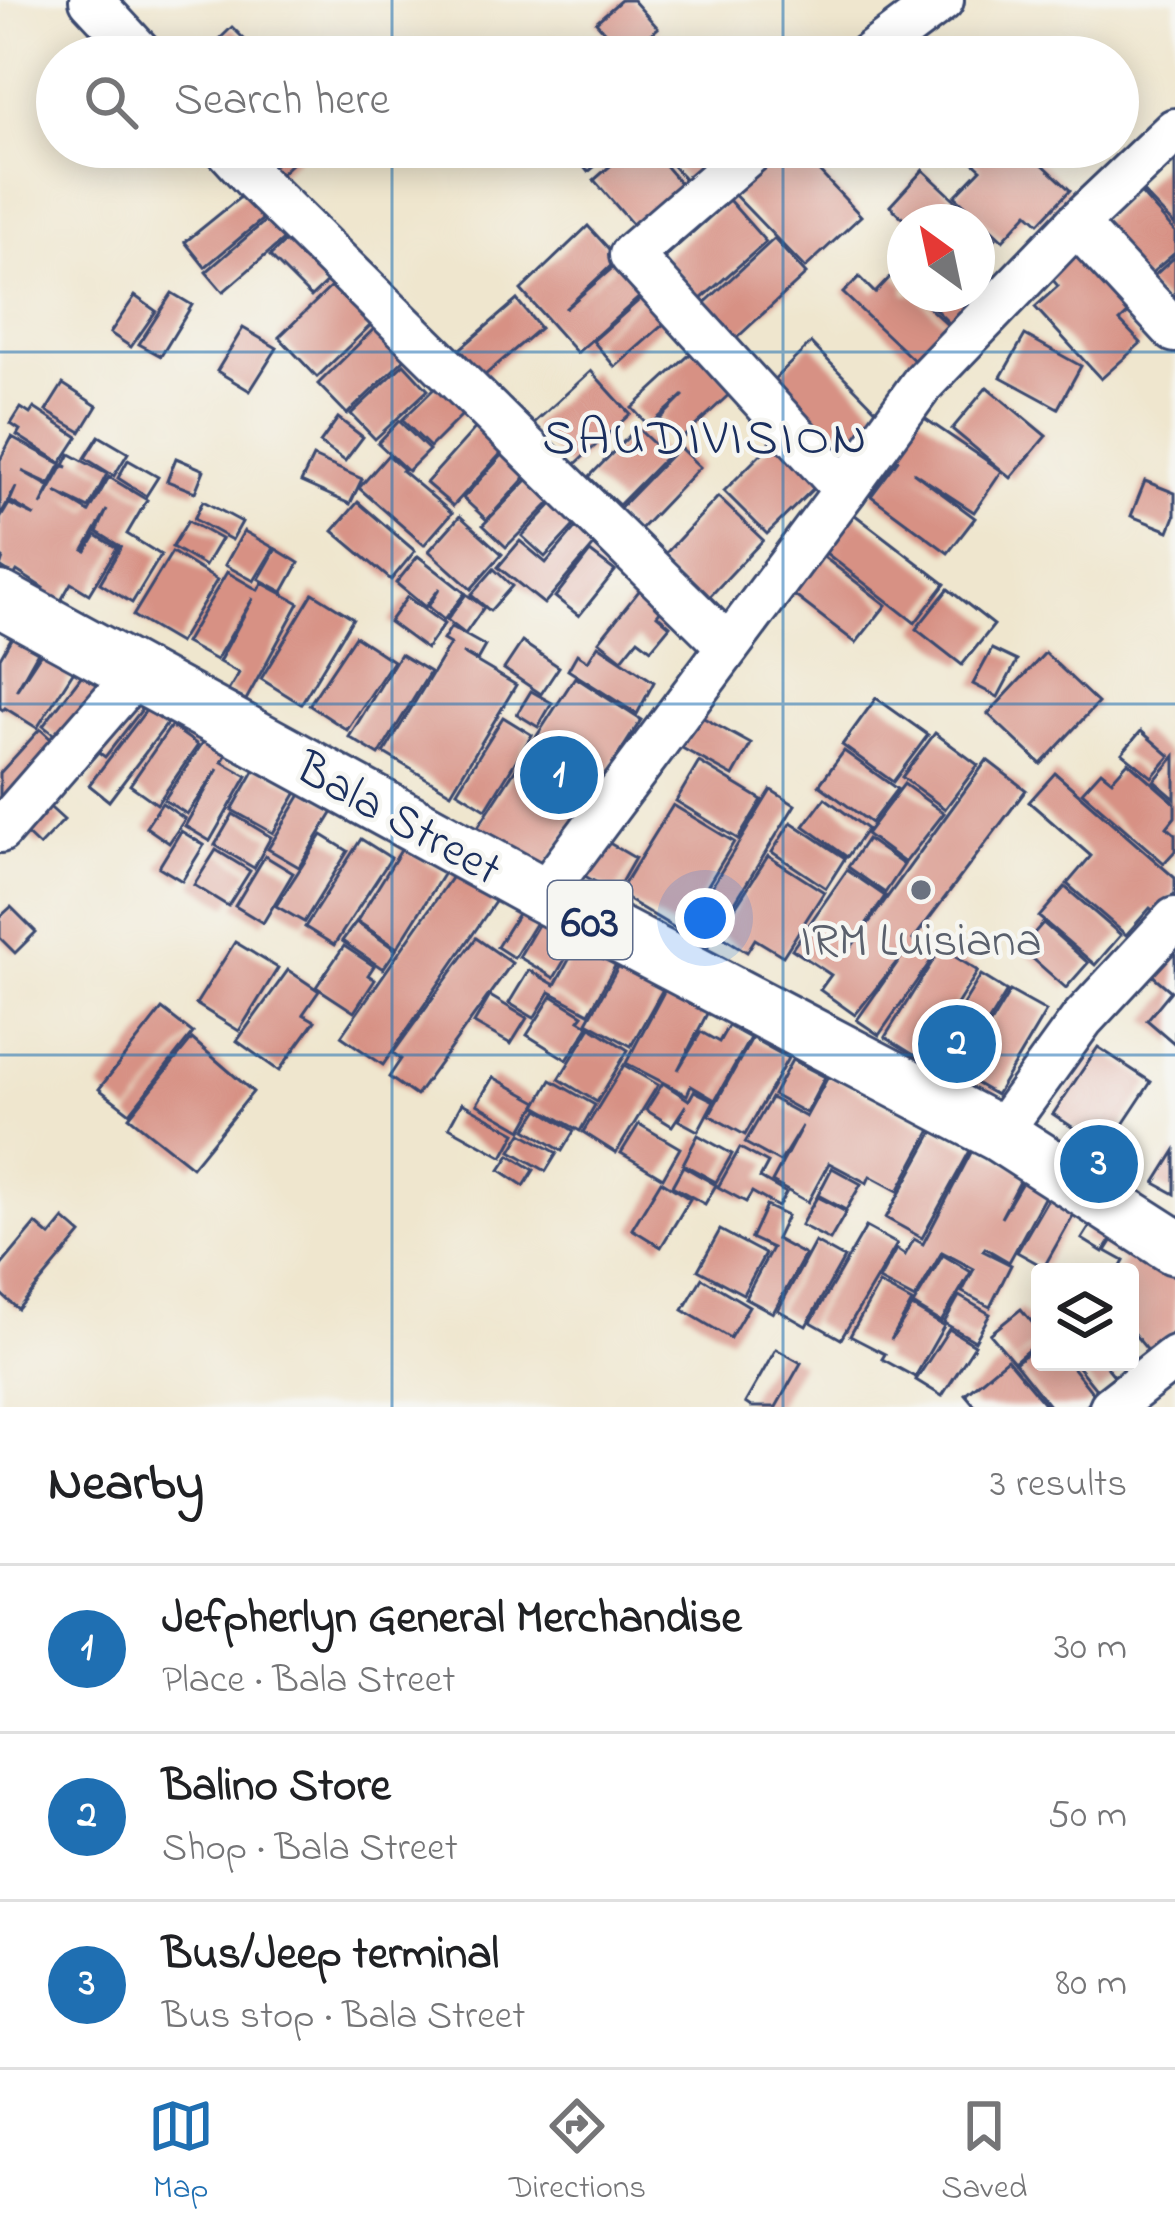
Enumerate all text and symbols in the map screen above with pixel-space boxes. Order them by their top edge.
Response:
search box [36,36,1139,168]
icon: search [78,69,144,135]
text: Search here [174,69,390,135]
north arrow [887,204,995,312]
district label: SAUDIVISION [542,403,870,478]
pin: 1 [520,730,598,820]
street label: Bala Street [281,735,513,906]
marker: IRM Luisiana [908,877,934,903]
road number: 603 [548,881,632,959]
your location [675,888,735,948]
place label: IRM Luisiana [800,908,1042,978]
pin: 2 [918,999,996,1089]
pin: 3 [1060,1119,1138,1209]
map controls [1031,1263,1139,1371]
button: layers [1031,1263,1139,1371]
text: Nearby [48,1448,204,1523]
text: 3 results [990,1457,1127,1514]
text: Jefpherlyn General Merchandise [162,1587,742,1653]
text: 1 [81,1620,93,1677]
text: 30 m [1054,1620,1127,1677]
text: Place · Bala Street [162,1653,455,1710]
text: Balino Store [162,1755,391,1821]
text: 2 [77,1788,97,1845]
text: 50 m [1048,1788,1127,1845]
text: Shop · Bala Street [162,1821,458,1878]
text: Bus/Jeep terminal [162,1923,499,1989]
text: 3 [79,1956,95,2013]
text: 80 m [1056,1956,1127,2013]
text: Bus stop · Bala Street [162,1989,525,2046]
tab: Map [148,2093,214,2213]
tab: Directions [509,2093,646,2213]
tab: Saved [941,2093,1027,2213]

